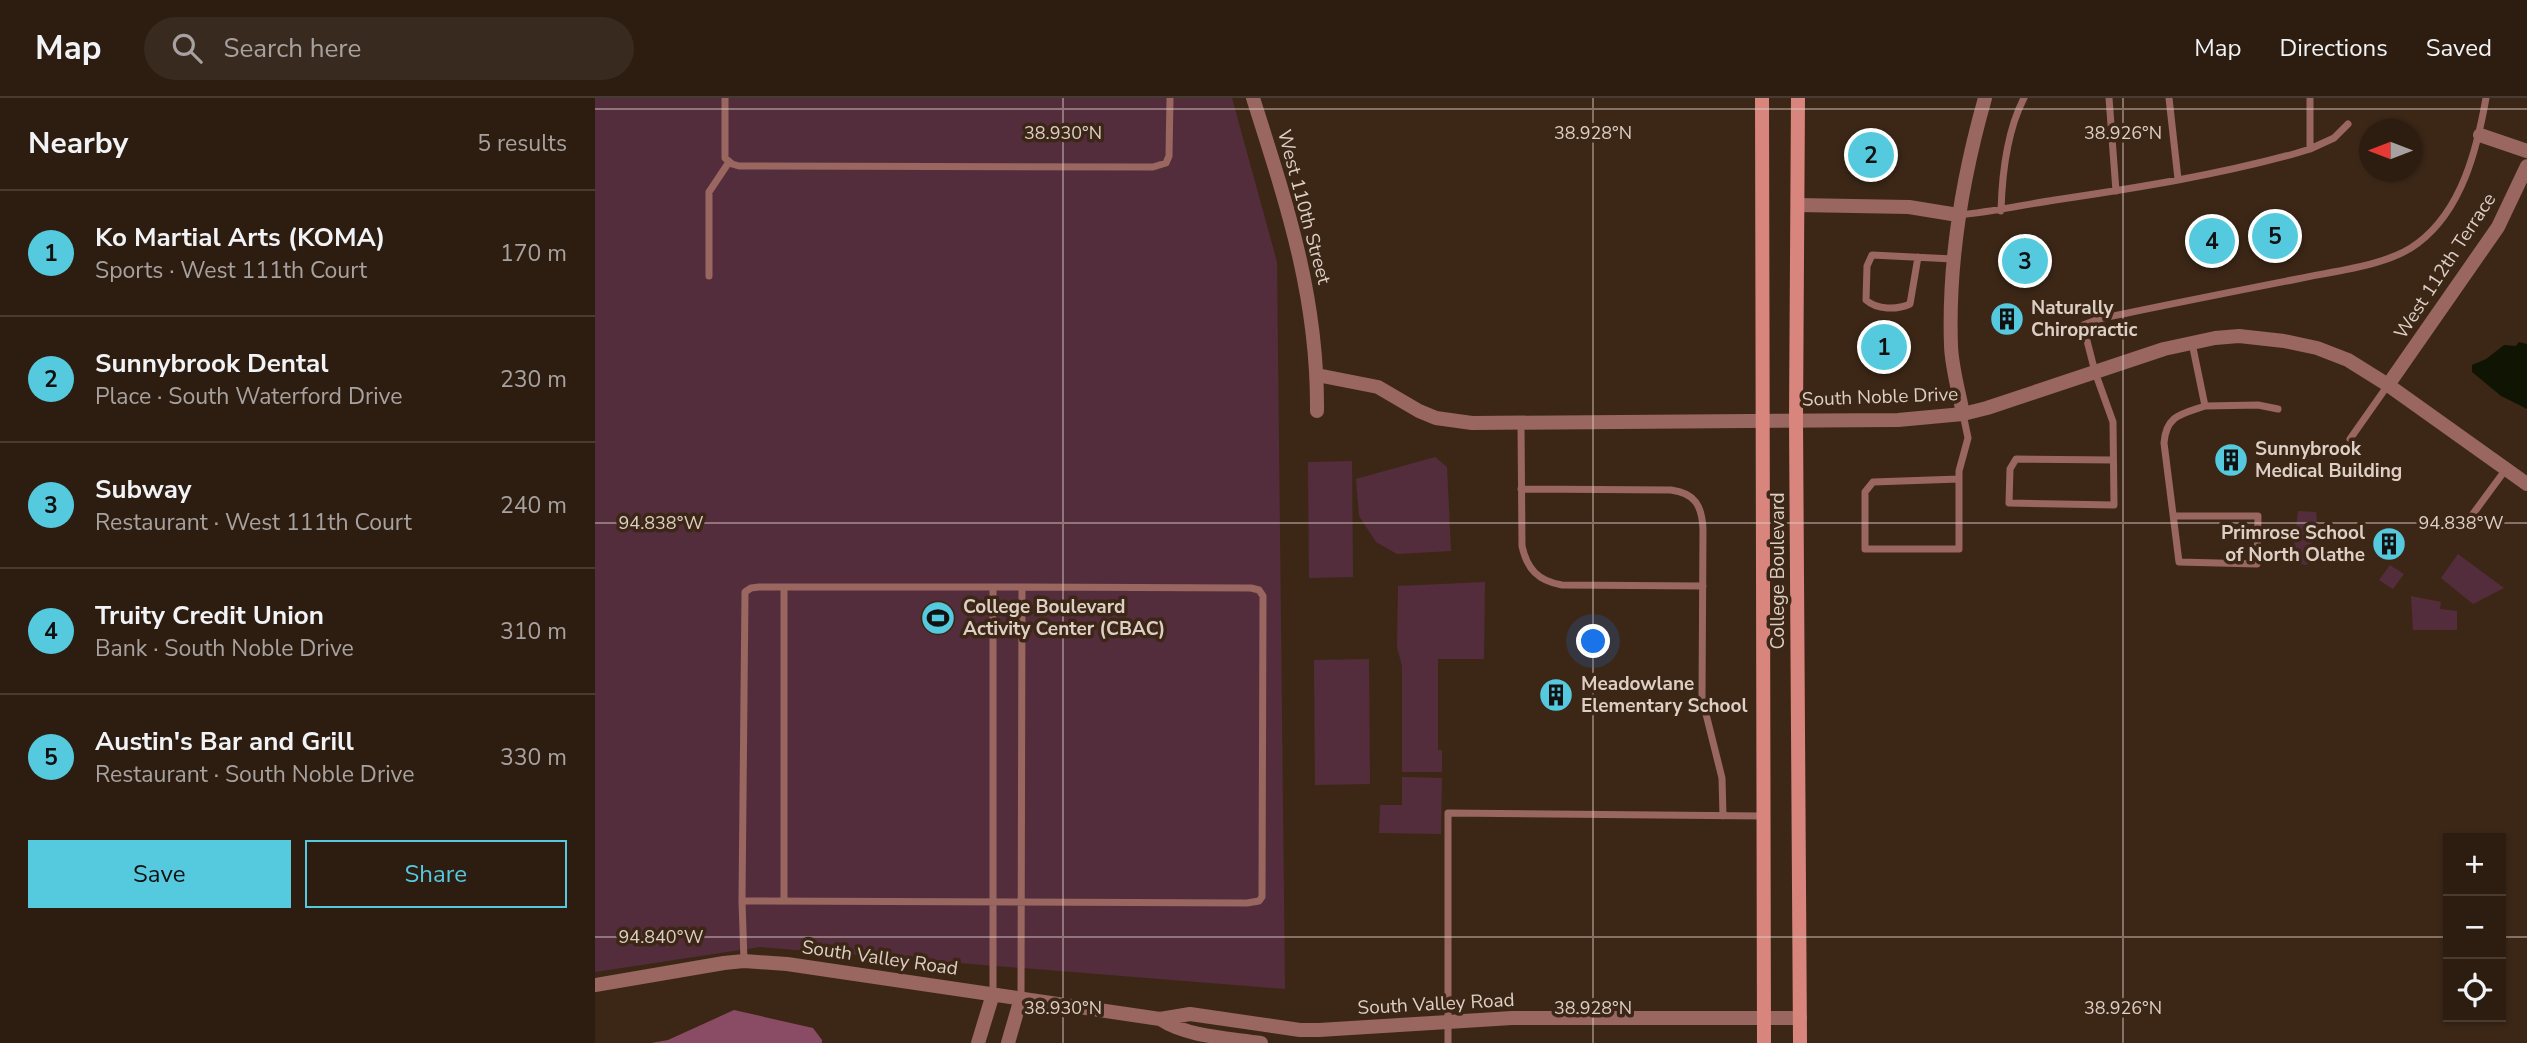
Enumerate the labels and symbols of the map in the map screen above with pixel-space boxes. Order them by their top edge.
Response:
north arrow [2359,119,2422,182]
text: 38.930°N [1024,121,1102,145]
text: 38.928°N [1554,121,1632,145]
text: 38.926°N [2084,121,2162,145]
street label: West 110th Street [1271,127,1337,287]
pin: 2 [1848,129,1894,181]
street label: West 112th Terrace [2388,188,2502,344]
pin: 5 [2252,210,2298,262]
pin: 4 [2189,215,2235,267]
pin: 3 [2002,235,2048,287]
place label: Naturally Chiropractic [2031,295,2137,343]
building icon: Naturally Chiropractic [1988,300,2026,338]
pin: 1 [1861,321,1907,373]
street label: South Noble Drive [1801,381,1959,413]
place label: Sunnybrook Medical Building [2255,436,2402,484]
building icon: Sunnybrook Medical Building [2212,441,2250,479]
street label: College Boulevard [1765,492,1791,650]
text: 94.838°W [619,511,704,535]
text: 94.838°W [2419,511,2504,535]
place label: Primrose School of North Olathe [2221,520,2365,568]
building icon: Primrose School of North Olathe [2370,525,2408,563]
place label: College Boulevard Activity Center (CBAC) [963,594,1165,642]
sports icon: College Boulevard Activity Center (CBAC) [919,599,957,637]
your location [1576,624,1610,658]
place label: Meadowlane Elementary School [1581,671,1748,719]
building icon: Meadowlane Elementary School [1537,676,1575,714]
text: 94.840°W [619,925,704,949]
street label: South Valley Road [800,934,960,982]
street label: South Valley Road [1357,987,1515,1021]
text: 38.930°N [1024,996,1102,1020]
text: 38.928°N [1554,996,1632,1020]
text: 38.926°N [2084,996,2162,1020]

